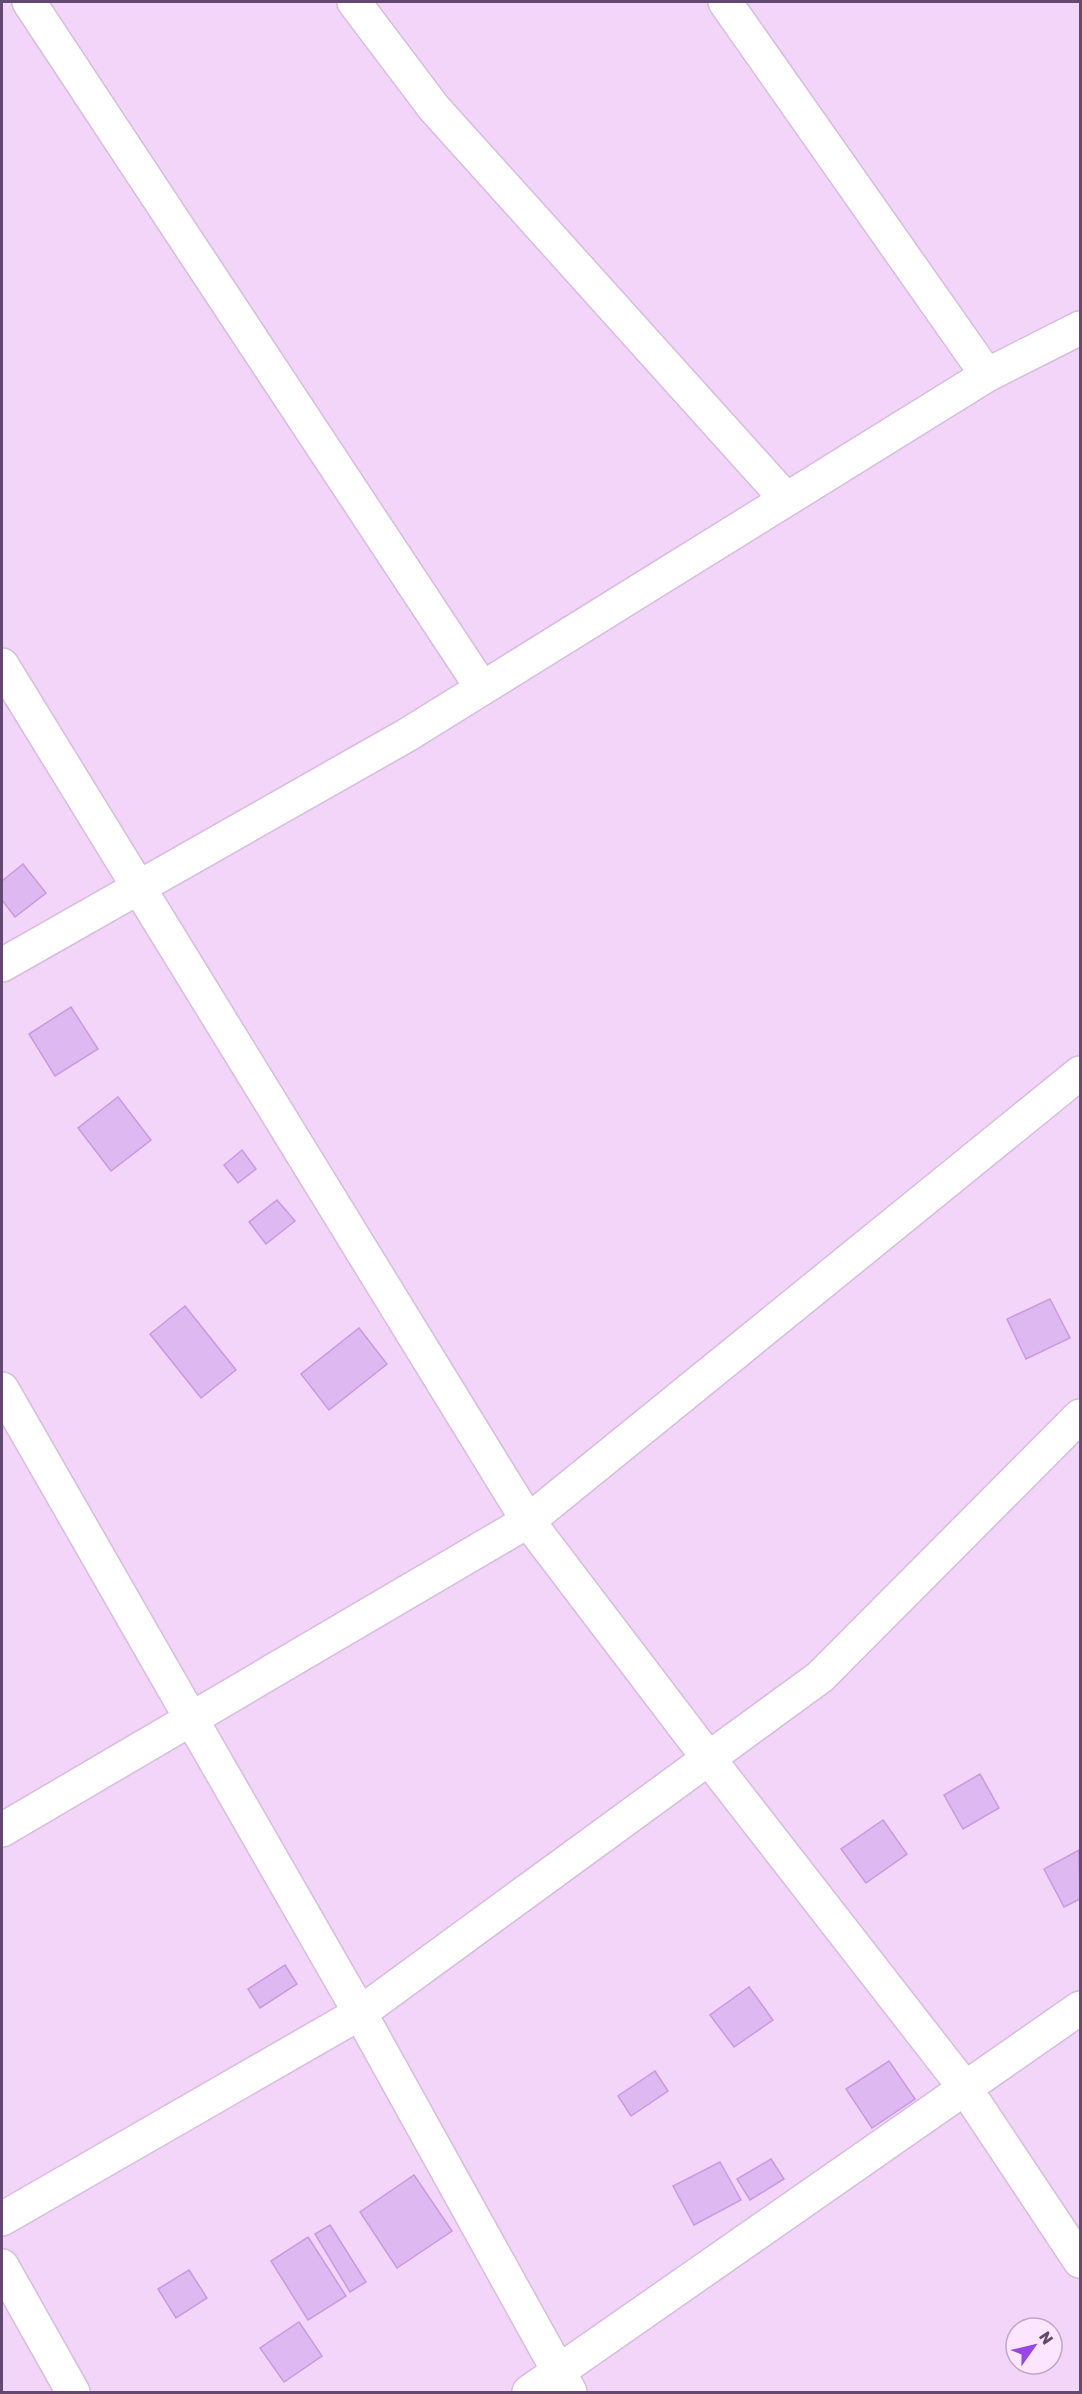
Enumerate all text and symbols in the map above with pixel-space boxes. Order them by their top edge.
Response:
north arrow [1004,2316,1064,2376]
text: N [1035,2328,1057,2348]

